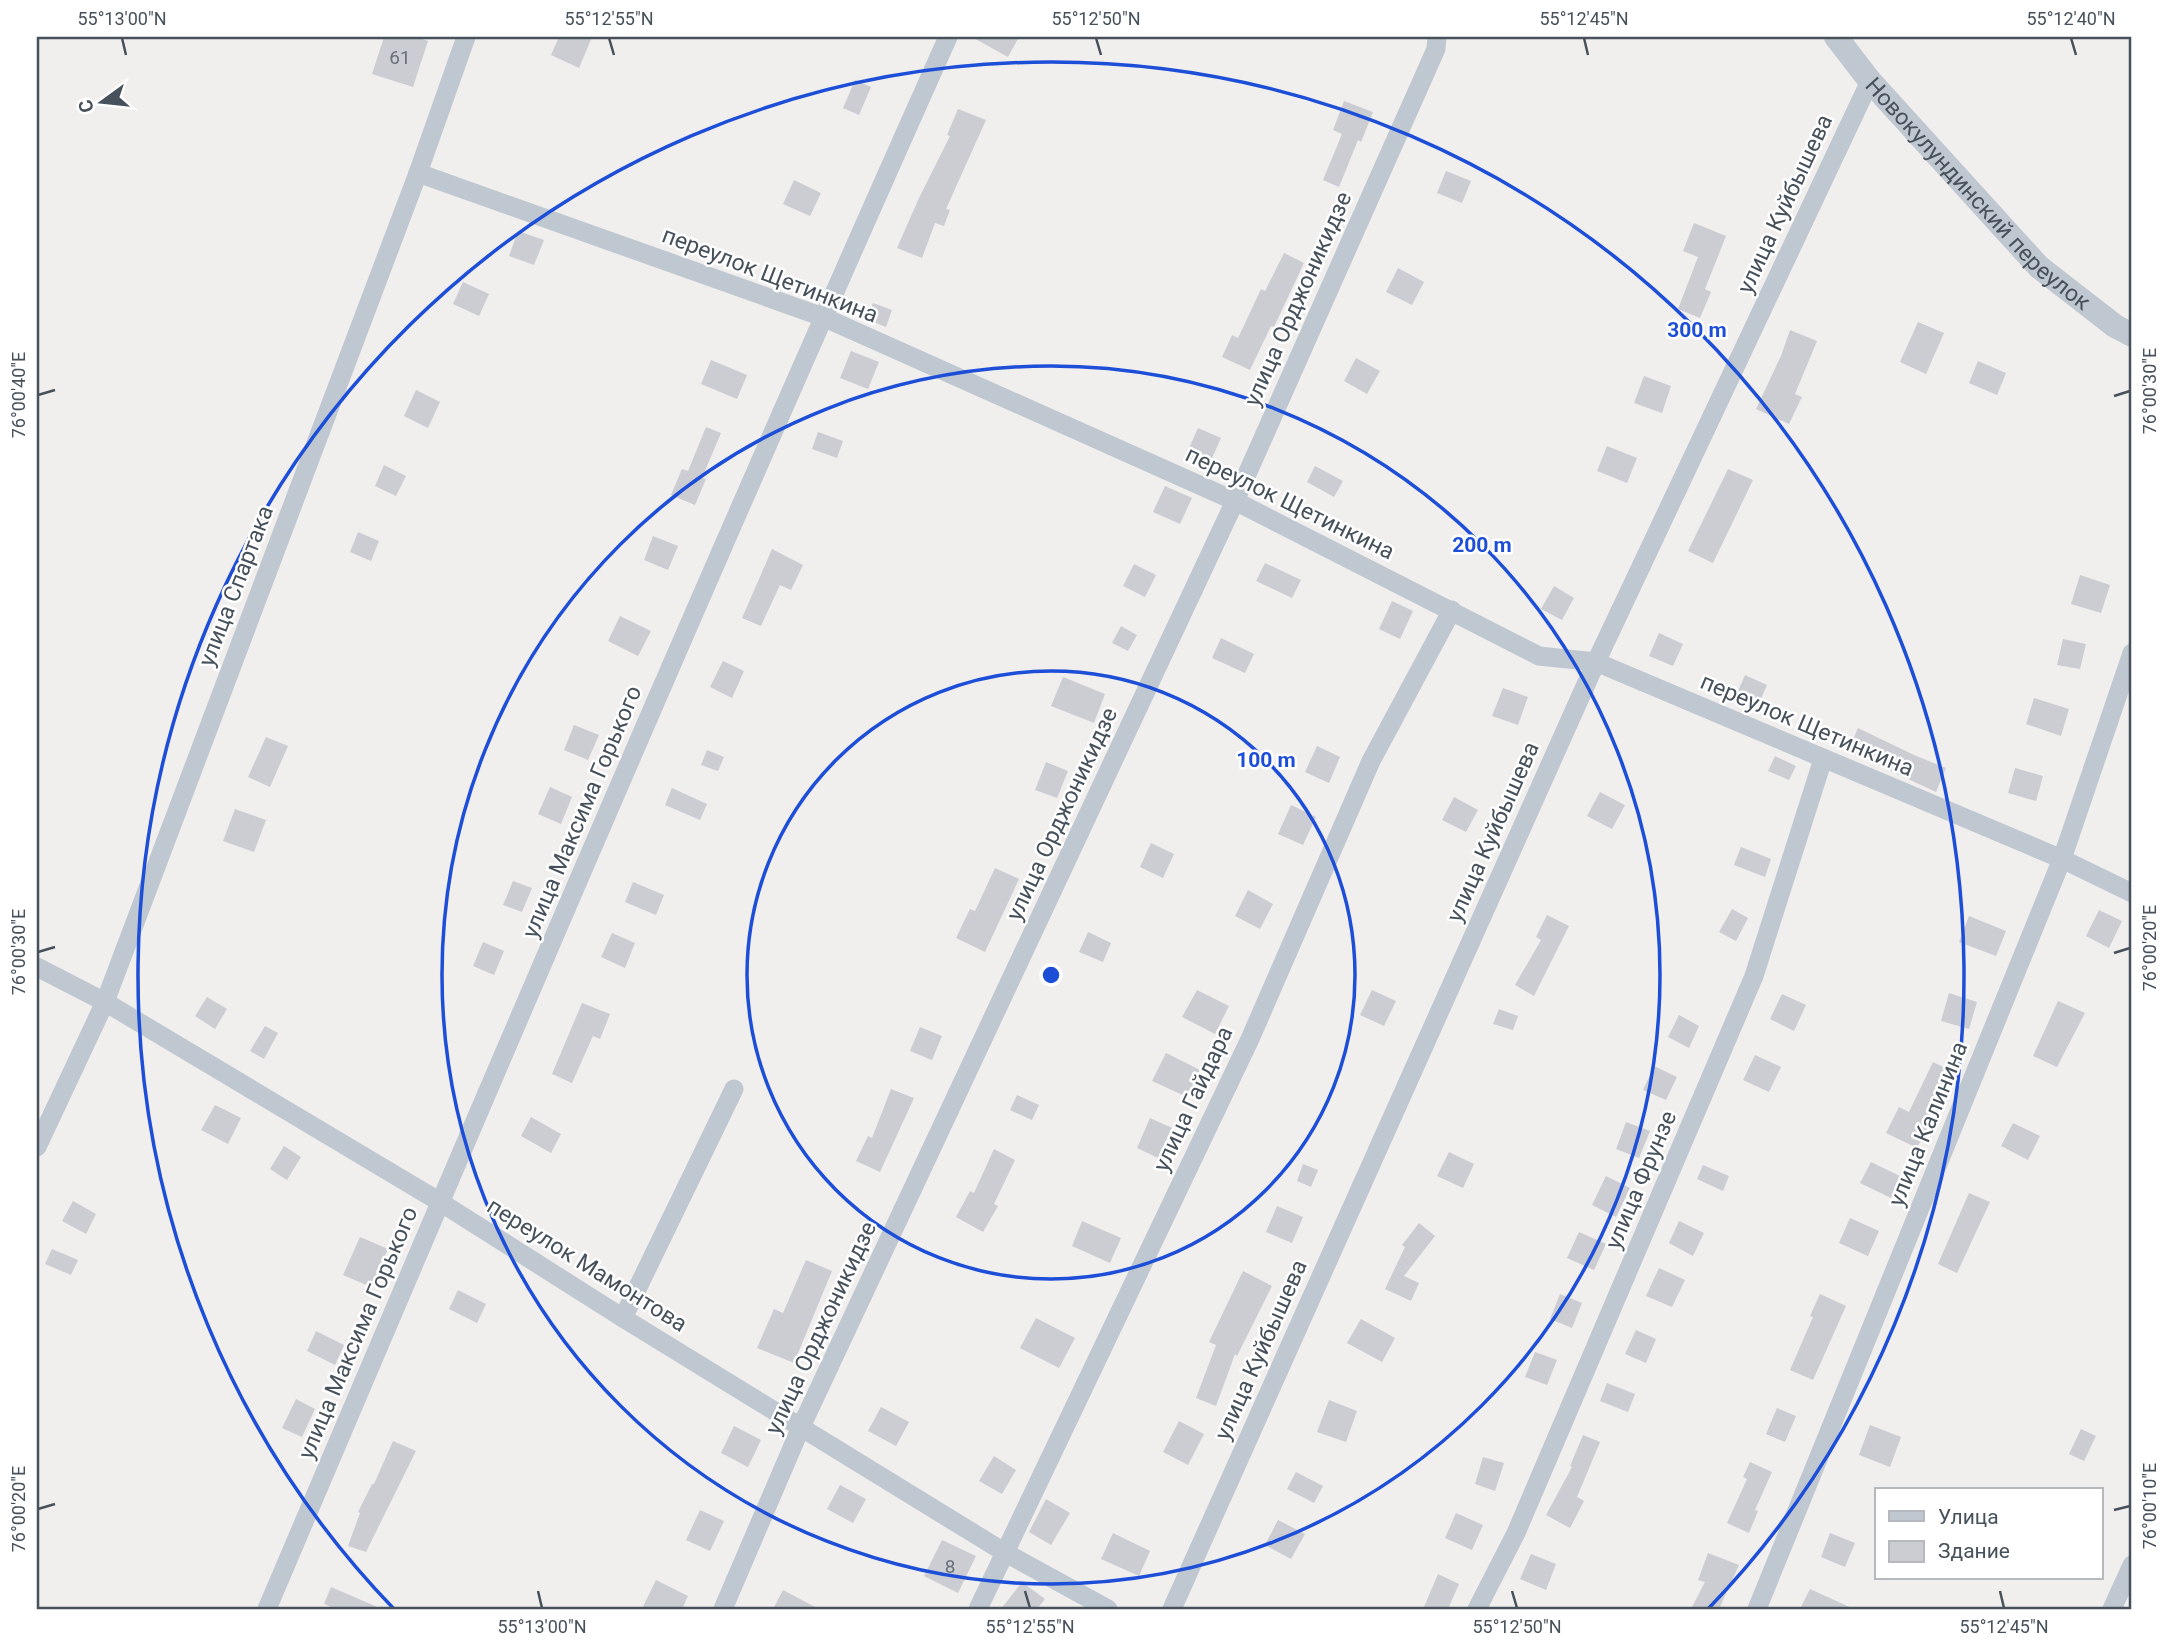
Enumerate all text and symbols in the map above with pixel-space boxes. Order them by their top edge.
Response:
text: 55°13'00"N [77,8,167,29]
text: 55°12'55"N [564,8,654,29]
text: 55°12'50"N [1051,8,1141,29]
text: 55°12'45"N [1539,8,1629,29]
text: 55°12'40"N [2026,8,2116,29]
house number: 61 [389,46,411,69]
north arrow [66,66,136,136]
street label: Новокулундинский переулок [1860,72,2096,316]
text: С [73,97,99,115]
street label: улица Куйбышева [1732,110,1838,298]
street label: улица Орджоникидзе [1239,188,1357,410]
street label: переулок Щетинкина [658,221,882,329]
text: 300 m [1667,318,1727,342]
text: 76°00'30"E [2139,348,2160,434]
text: 76°00'40"E [8,352,29,438]
street label: переулок Щетинкина [1181,441,1399,565]
street label: улица Спартака [193,502,279,670]
text: 200 m [1452,533,1512,557]
street label: переулок Щетинкина [1696,668,1918,782]
street label: улица Максима Горького [517,682,647,942]
street label: улица Орджоникидзе [1001,703,1123,925]
street label: улица Куйбышева [1441,738,1545,926]
text: 100 m [1236,748,1296,772]
text: 76°00'20"E [2139,905,2160,991]
text: 76°00'30"E [8,909,29,995]
centre of rings [1039,963,1063,987]
street label: улица Гайдара [1148,1022,1238,1176]
street label: улица Калинина [1883,1038,1973,1210]
street label: улица Фрунзе [1600,1107,1682,1253]
street label: переулок Мамонтова [482,1192,692,1338]
street label: улица Максима Горького [293,1203,423,1463]
street label: улица Орджоникидзе [760,1217,882,1439]
street label: улица Куйбышева [1209,1256,1313,1444]
text: 76°00'10"E [2139,1463,2160,1549]
text: 76°00'20"E [8,1466,29,1552]
legend [1875,1488,2102,1580]
text: Улица [1938,1505,1999,1529]
text: Здание [1938,1539,2010,1563]
house number: 8 [945,1555,955,1578]
text: 55°13'00"N [497,1616,587,1637]
text: 55°12'55"N [985,1616,1075,1637]
text: 55°12'50"N [1472,1616,1562,1637]
text: 55°12'45"N [1959,1616,2049,1637]

